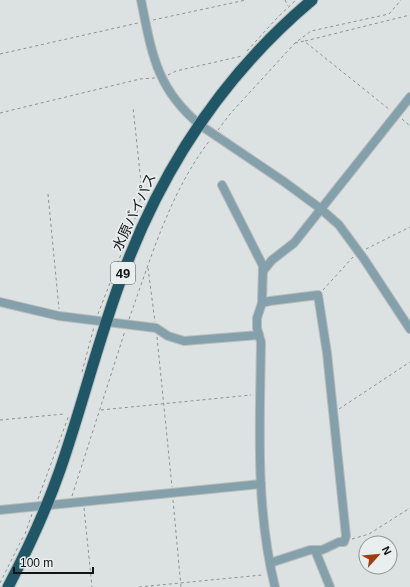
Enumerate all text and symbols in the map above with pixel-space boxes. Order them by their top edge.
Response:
street label: 水原バイパス [109,171,159,253]
road number: 49 [111,262,135,284]
north arrow [358,535,398,575]
text: N [380,544,394,557]
scale bar [14,549,93,575]
text: 100 m [20,556,53,570]

